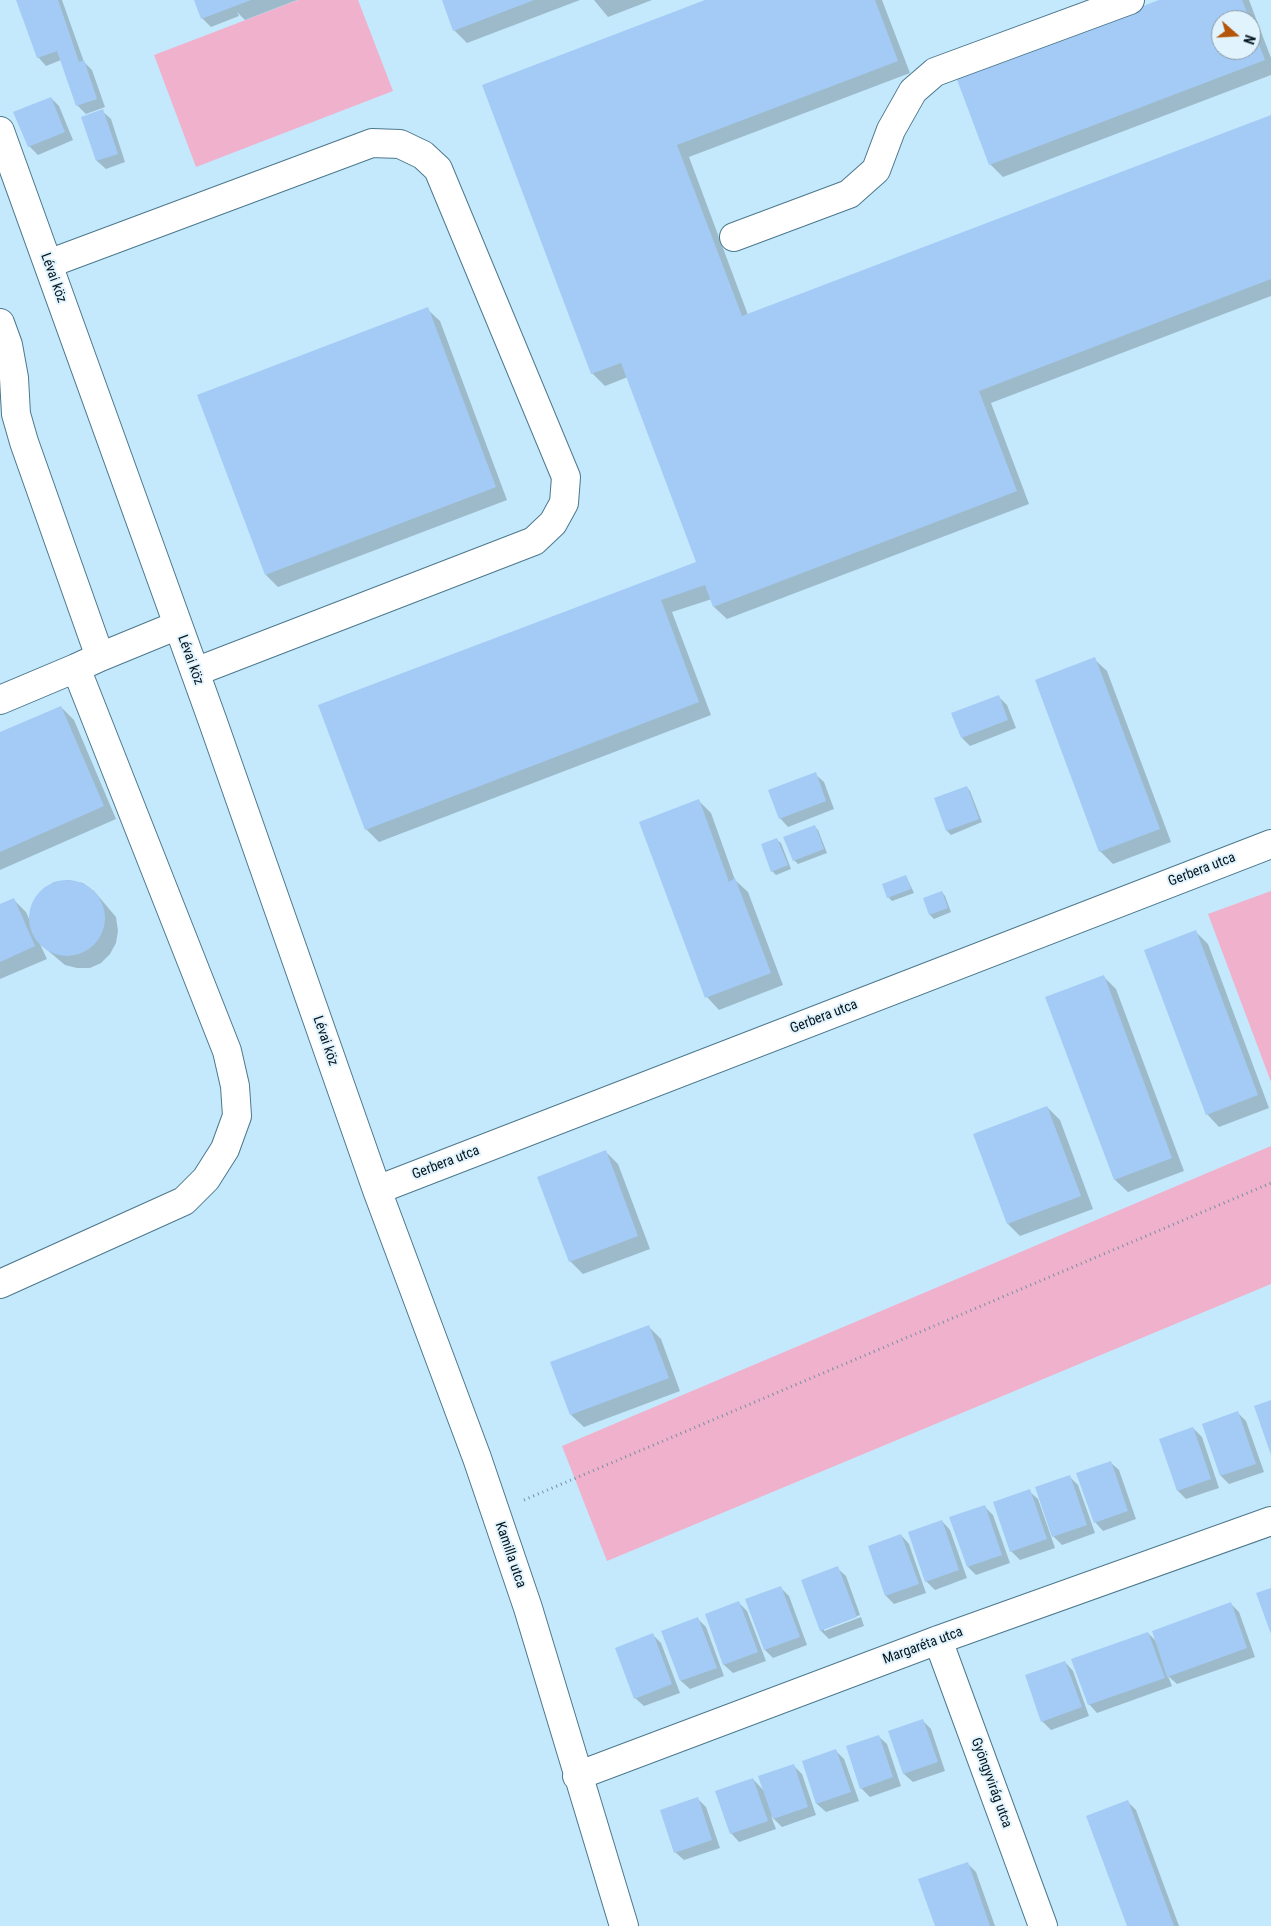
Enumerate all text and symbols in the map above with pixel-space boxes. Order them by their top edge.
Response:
north arrow [1211,10,1261,60]
text: N [1240,33,1258,46]
street label: Lévai köz [36,251,70,305]
street label: Lévai köz [173,633,207,687]
street label: Gerbera utca [1166,850,1238,890]
street label: Gerbera utca [788,997,860,1037]
street label: Lévai köz [309,1014,341,1068]
street label: Gerbera utca [410,1143,482,1183]
street label: Kamilla utca [491,1520,529,1590]
street label: Margaréta utca [881,1624,965,1668]
street label: Gyöngyvirág utca [967,1736,1015,1830]

